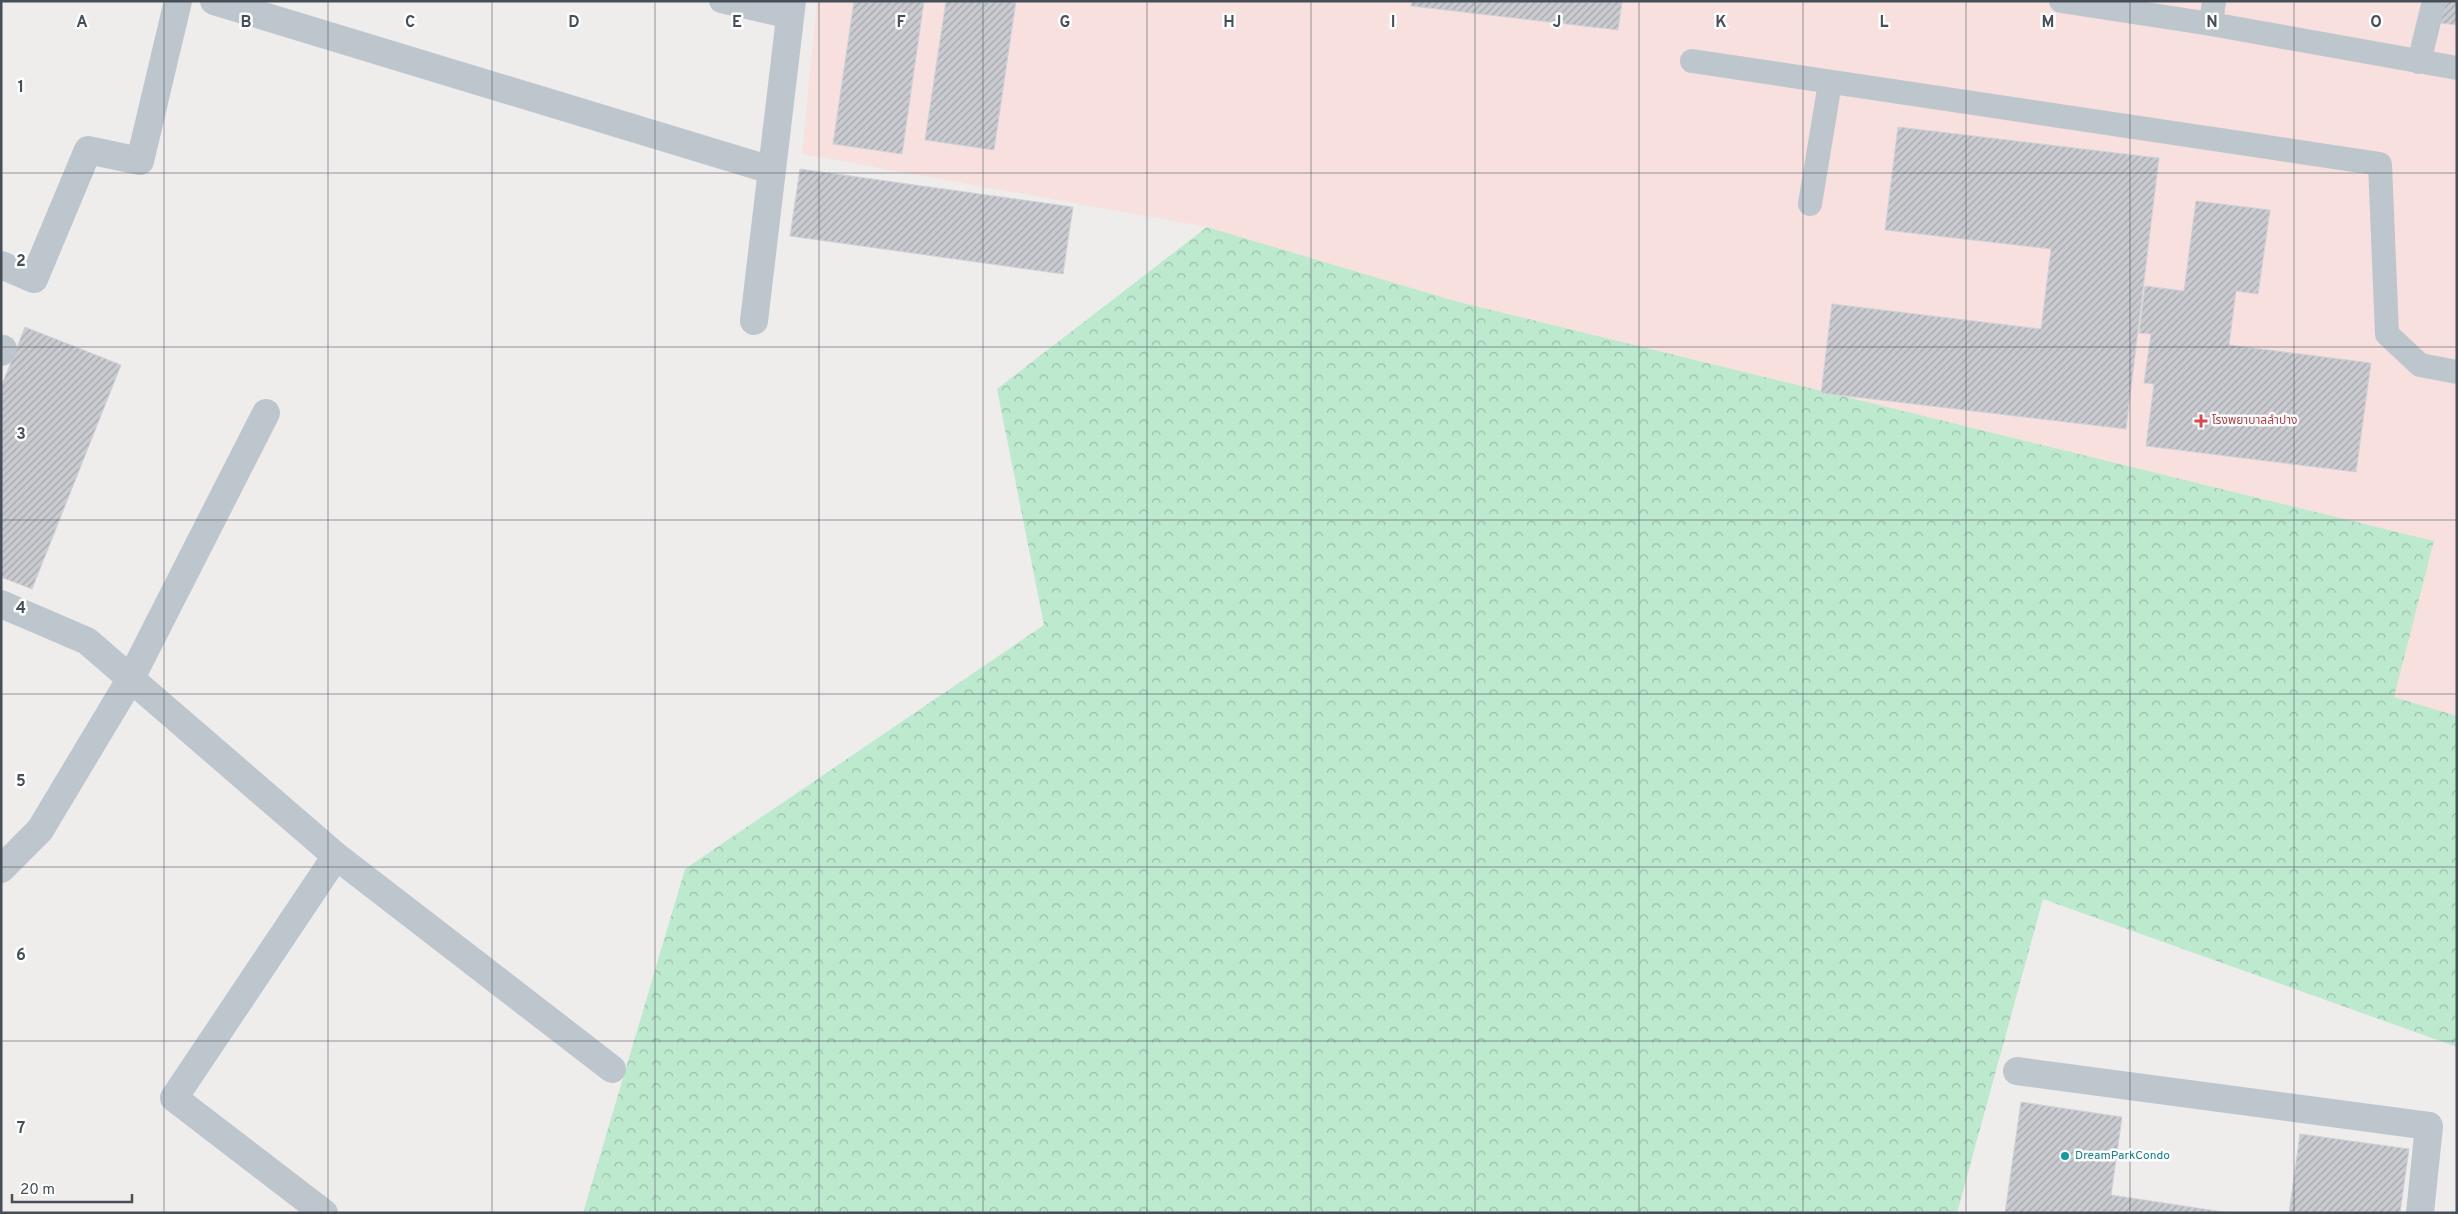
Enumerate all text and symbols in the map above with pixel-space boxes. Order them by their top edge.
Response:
text: A [76,13,88,33]
text: B [240,13,252,33]
text: C [405,13,415,33]
text: D [568,13,580,33]
text: E [732,13,742,33]
text: F [896,13,906,33]
text: G [1060,13,1070,33]
text: H [1223,13,1235,33]
text: I [1391,13,1395,33]
text: J [1553,13,1561,33]
text: K [1715,13,1727,33]
text: L [1879,13,1889,33]
text: M [2042,13,2054,33]
text: N [2206,13,2218,33]
text: O [2370,13,2382,33]
text: 1 [18,78,24,98]
text: 2 [16,252,26,272]
place label: โรงพยาบาลลำปาง [2212,413,2298,429]
marker: โรงพยาบาลลำปาง [2194,414,2208,428]
text: 3 [16,425,26,445]
text: 4 [16,599,26,619]
text: 5 [16,772,26,792]
text: 6 [16,946,26,966]
text: 7 [17,1119,25,1139]
place label: DreamParkCondo [2075,1148,2170,1164]
marker: DreamParkCondo [2059,1150,2071,1162]
scale bar [12,1172,132,1204]
text: 20 m [20,1181,55,1200]

